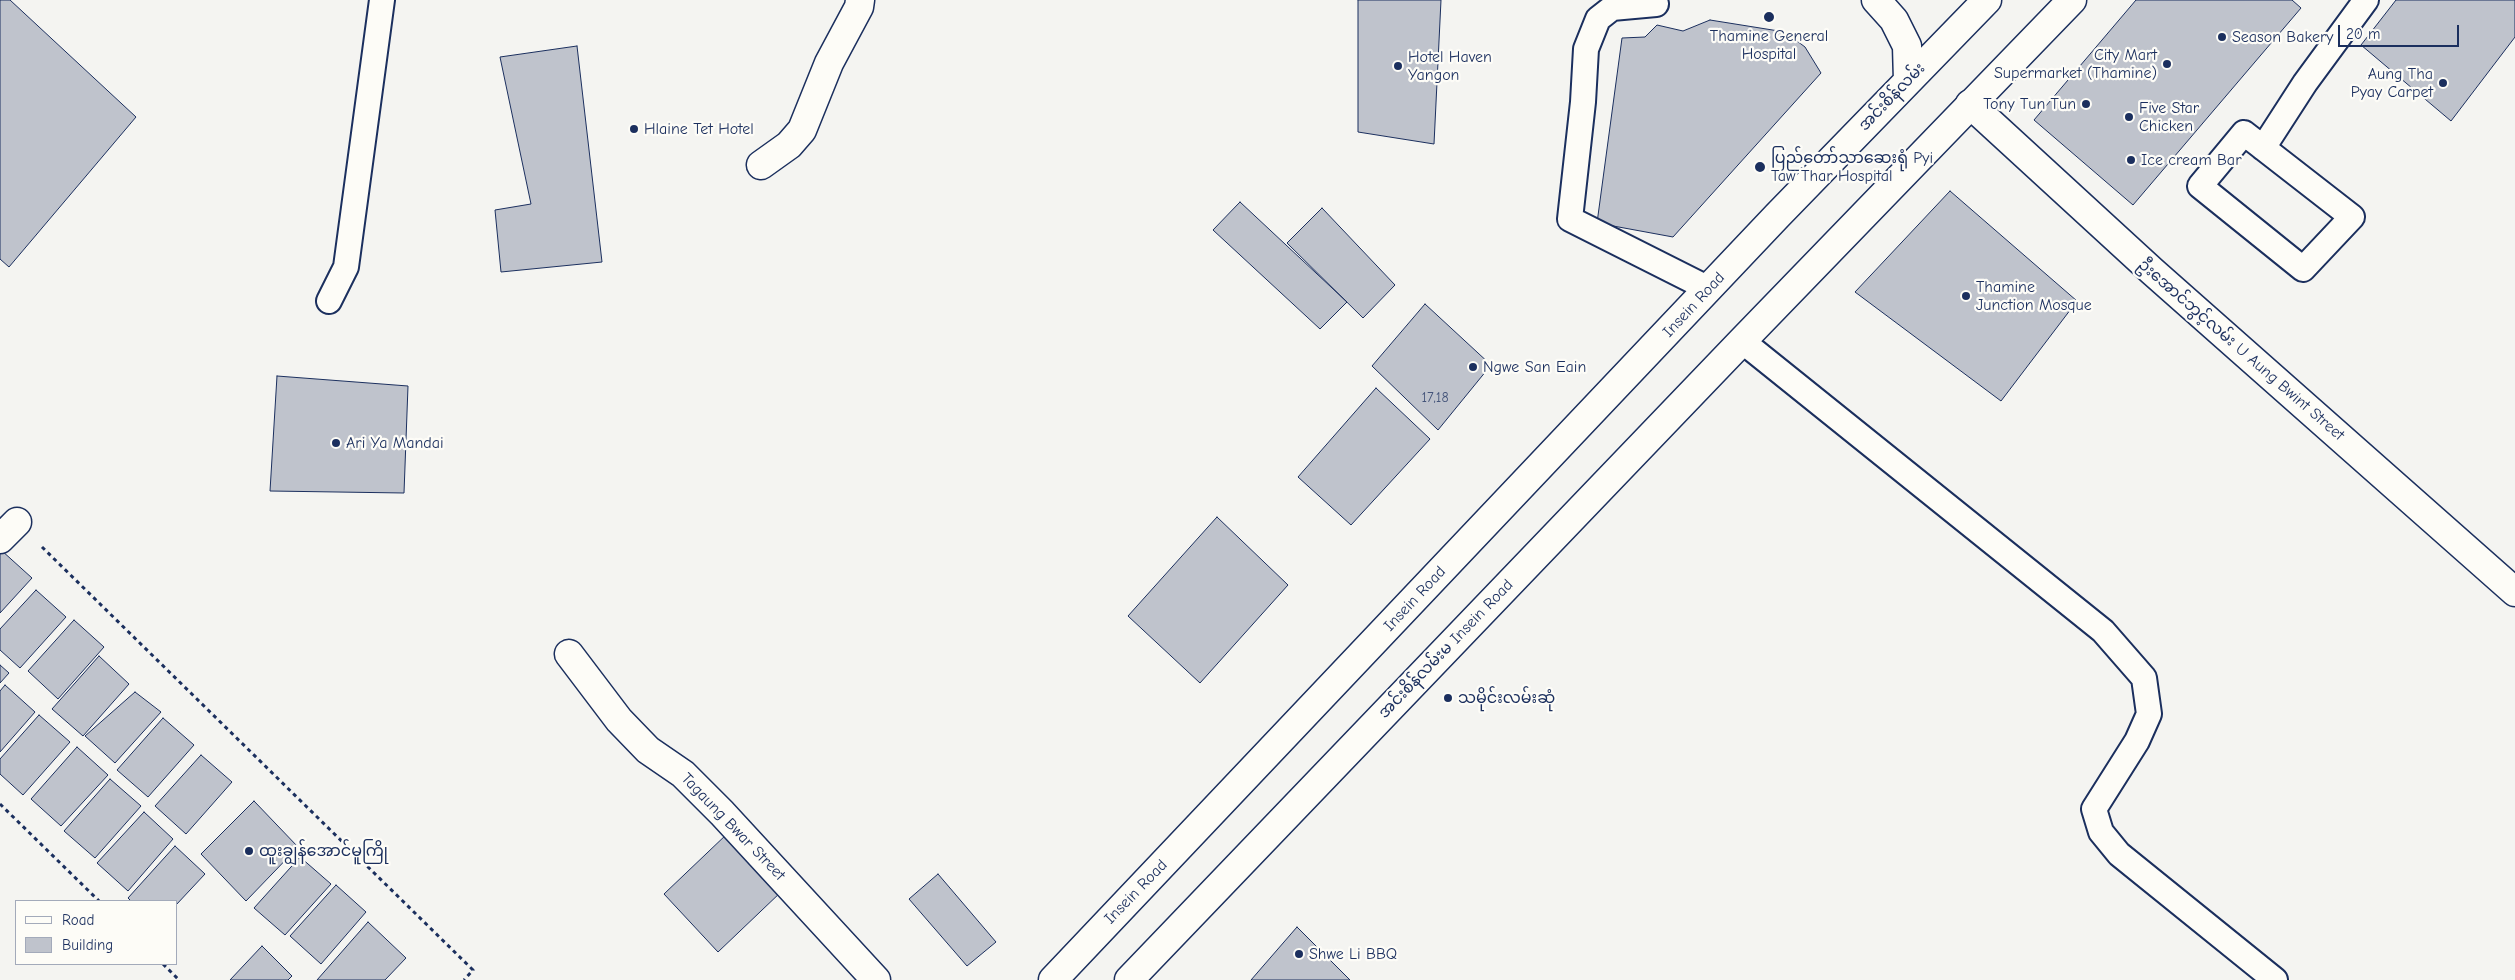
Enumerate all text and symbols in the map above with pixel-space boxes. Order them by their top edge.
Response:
marker: Thamine General Hospital [1762,10,1776,24]
scale bar [2340,15,2461,47]
text: 20 m [2346,25,2380,43]
place label: Thamine General Hospital [1710,26,1828,64]
place label: Season Bakery [2232,27,2333,47]
marker: Season Bakery [2216,31,2228,43]
place label: City Mart Supermarket (Thamine) [1994,45,2157,83]
place label: Hotel Haven Yangon [1408,47,1492,85]
marker: City Mart Supermarket (Thamine) [2161,58,2173,70]
street label: အင်းစိန်လမ်း [1855,59,1929,135]
marker: Hotel Haven Yangon [1392,60,1404,72]
place label: Aung Tha Pyay Carpet [2351,64,2433,102]
marker: Aung Tha Pyay Carpet [2437,77,2449,89]
place label: Tony Tun Tun [1983,94,2076,114]
marker: Tony Tun Tun [2080,98,2092,110]
place label: Five Star Chicken [2139,98,2199,136]
marker: Five Star Chicken [2123,111,2135,123]
place label: Hlaine Tet Hotel [644,119,754,139]
marker: Hlaine Tet Hotel [628,123,640,135]
place label: ပြည်တော်သာဆေးရုံ Pyi Taw Thar Hospital [1771,148,1933,186]
place label: Ice cream Bar [2141,150,2241,170]
marker: Ice cream Bar [2125,154,2137,166]
marker: ပြည်တော်သာဆေးရုံ Pyi Taw Thar Hospital [1753,160,1767,174]
street label: ဦးအောင်ဘွင့်လမ်း U Aung Bwint Street [2134,255,2348,445]
street label: Insein Road [1659,268,1729,342]
place label: Thamine Junction Mosque [1976,277,2092,315]
marker: Thamine Junction Mosque [1960,290,1972,302]
place label: Ngwe San Eain [1483,357,1586,377]
marker: Ngwe San Eain [1467,361,1479,373]
house number: 17,18 [1421,390,1449,406]
place label: Ari Ya Mandai [346,433,444,453]
marker: Ari Ya Mandai [330,437,342,449]
street label: Insein Road [1380,562,1450,636]
street label: အင်းစိန်လမ်းမ Insein Road [1375,576,1517,722]
place label: သမိုင်းလမ်းဆုံ [1458,688,1555,708]
marker: သမိုင်းလမ်းဆုံ [1442,692,1454,704]
street label: Tagaung Bwar Street [677,769,789,885]
place label: ထူးချွန်အောင်မူကြို [259,841,388,861]
marker: ထူးချွန်အောင်မူကြို [243,845,255,857]
street label: Insein Road [1101,856,1171,928]
legend [15,900,178,965]
text: Road [62,911,94,929]
text: Building [62,936,113,954]
place label: Shwe Li BBQ [1309,944,1397,964]
marker: Shwe Li BBQ [1293,948,1305,960]

